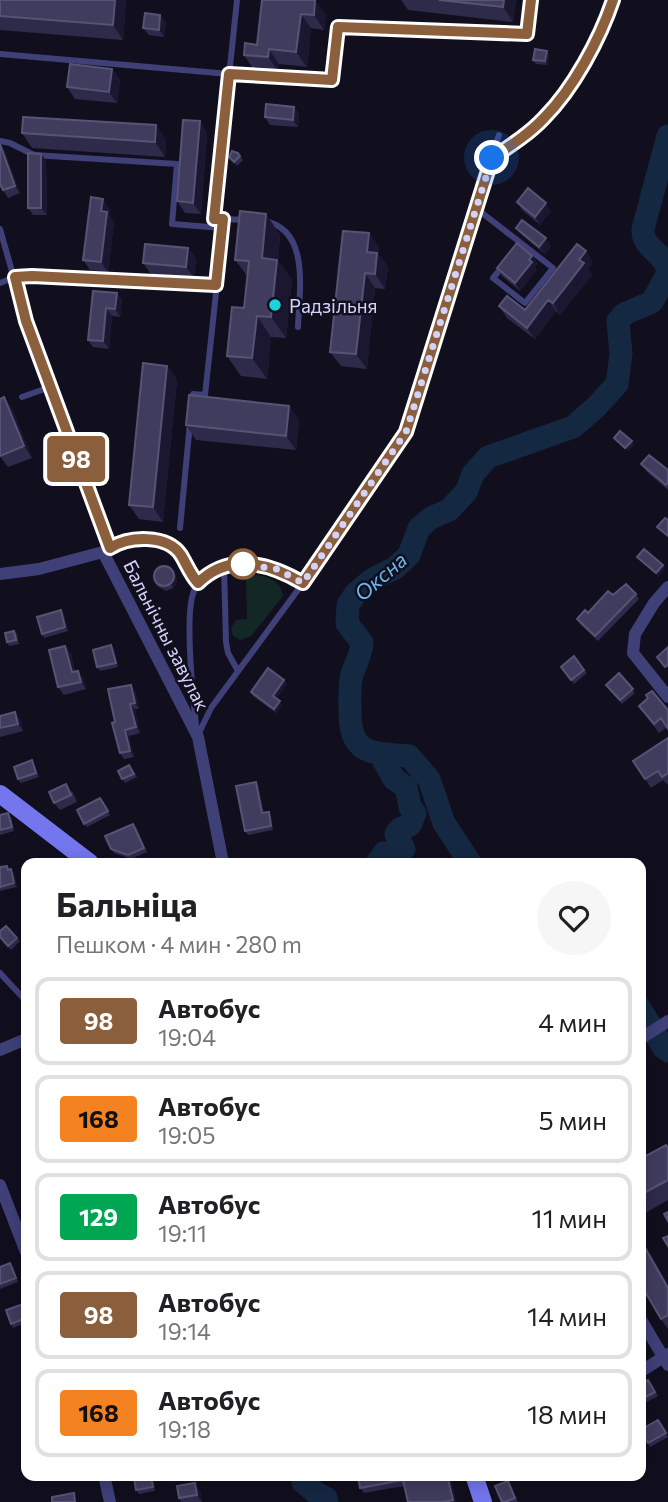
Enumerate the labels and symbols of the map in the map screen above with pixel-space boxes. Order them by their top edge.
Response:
your location [474,140,509,175]
place label: Радзільня [289,294,378,317]
marker: Радзільня [267,297,283,313]
line badge: 98 [44,436,108,482]
water label: Оксна [349,546,411,605]
unlabelled marker [228,549,258,579]
street label: Бальнічны завулак [119,556,215,714]

